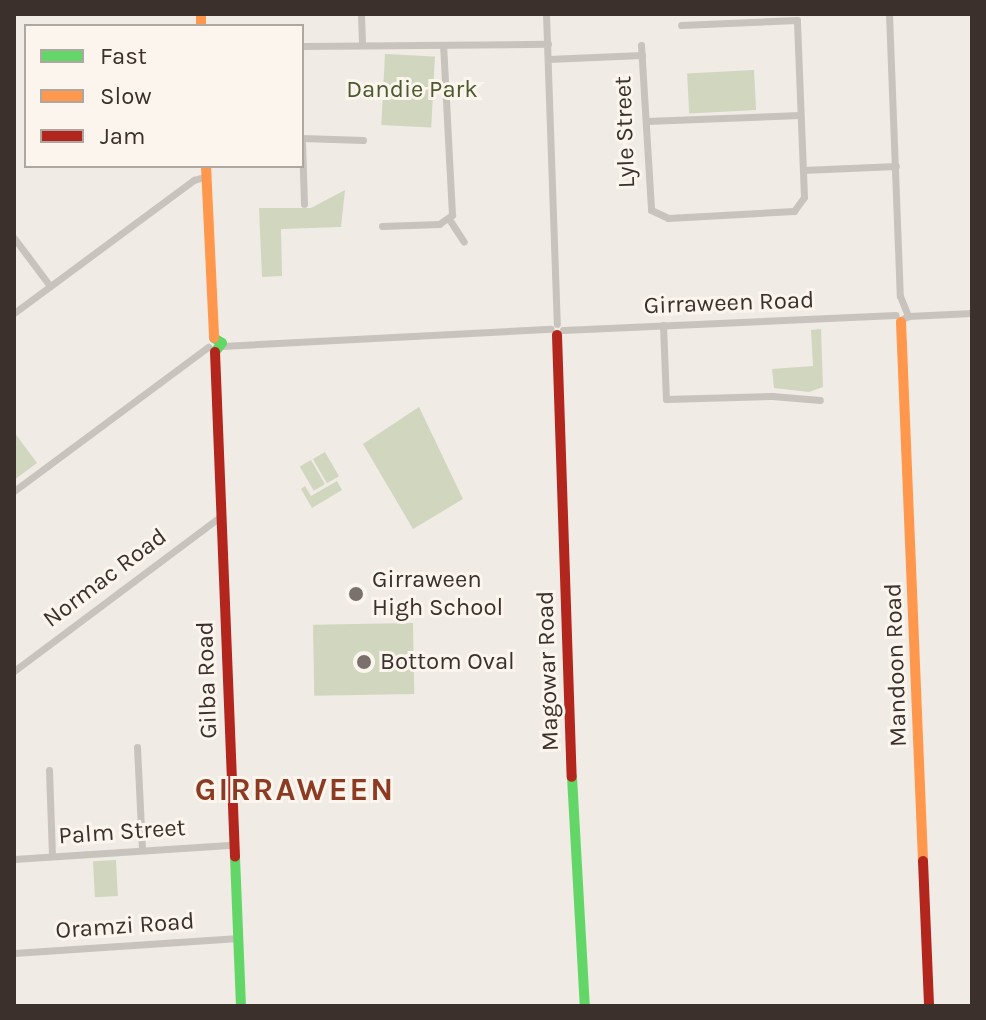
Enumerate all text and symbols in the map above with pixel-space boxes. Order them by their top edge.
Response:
legend [24,24,304,168]
text: Fast [100,42,147,70]
street label: Lyle Street [609,75,641,189]
park label: Dandie Park [346,76,478,104]
text: Slow [100,82,152,110]
text: Jam [100,122,145,150]
street label: Girraween Road [643,286,815,320]
street label: Normac Road [38,522,172,634]
place label: Girraween High School [372,566,503,622]
street label: Mandoon Road [879,583,913,747]
marker: Girraween High School [347,585,365,603]
street label: Magowar Road [531,590,565,752]
street label: Gilba Road [191,621,223,739]
place label: Bottom Oval [380,648,515,676]
marker: Bottom Oval [355,653,373,671]
district label: GIRRAWEEN [195,771,395,809]
street label: Palm Street [58,813,186,851]
street label: Oramzi Road [55,907,195,945]

